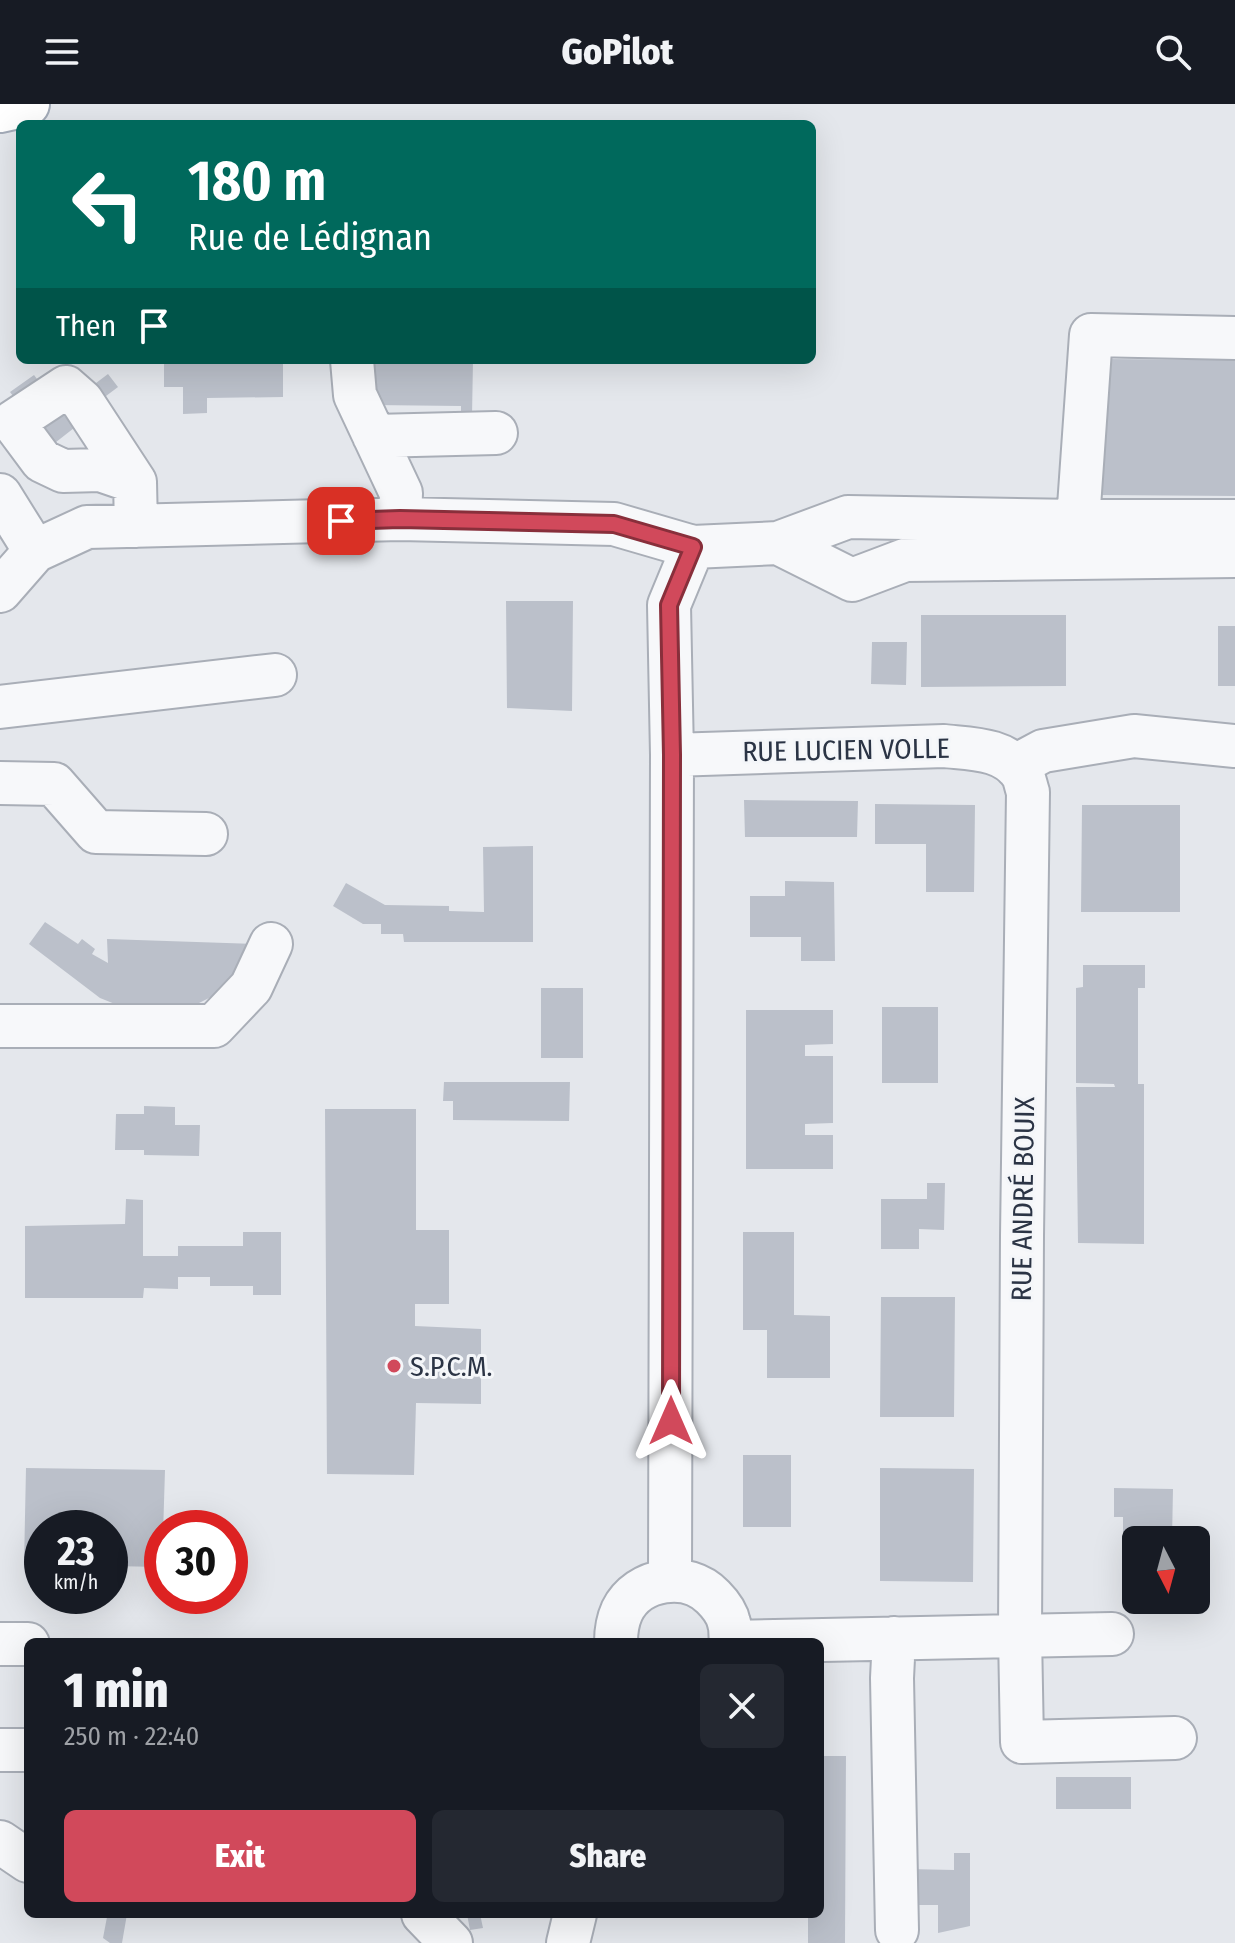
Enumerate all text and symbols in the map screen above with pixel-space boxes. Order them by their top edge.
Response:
icon: menu [40,30,84,74]
text: GoPilot [562,30,673,74]
icon: search [1151,30,1195,74]
text: 180 m [188,148,326,215]
icon: left [56,152,160,256]
text: Rue de Lédignan [188,216,432,260]
icon: arrive [132,304,176,348]
text: Then [56,308,116,344]
pin [307,487,375,555]
icon: arrive [319,499,363,543]
street label: RUE LUCIEN VOLLE [742,732,950,768]
street label: RUE ANDRÉ BOUIX [1005,1096,1041,1302]
place label: S.P.C.M. [410,1350,493,1383]
marker: S.P.C.M. [385,1357,403,1375]
position arrow [629,1379,713,1463]
speed limit sign: 30 [144,1510,248,1614]
north arrow [1122,1526,1210,1614]
map controls [1122,1526,1210,1614]
text: 23 [57,1528,95,1576]
text: km/h [54,1570,98,1594]
text: 1 min [64,1662,168,1720]
button: close [700,1664,784,1748]
text: 250 m · 22:40 [64,1721,199,1752]
button: Exit [64,1810,416,1902]
button: Share [432,1810,784,1902]

